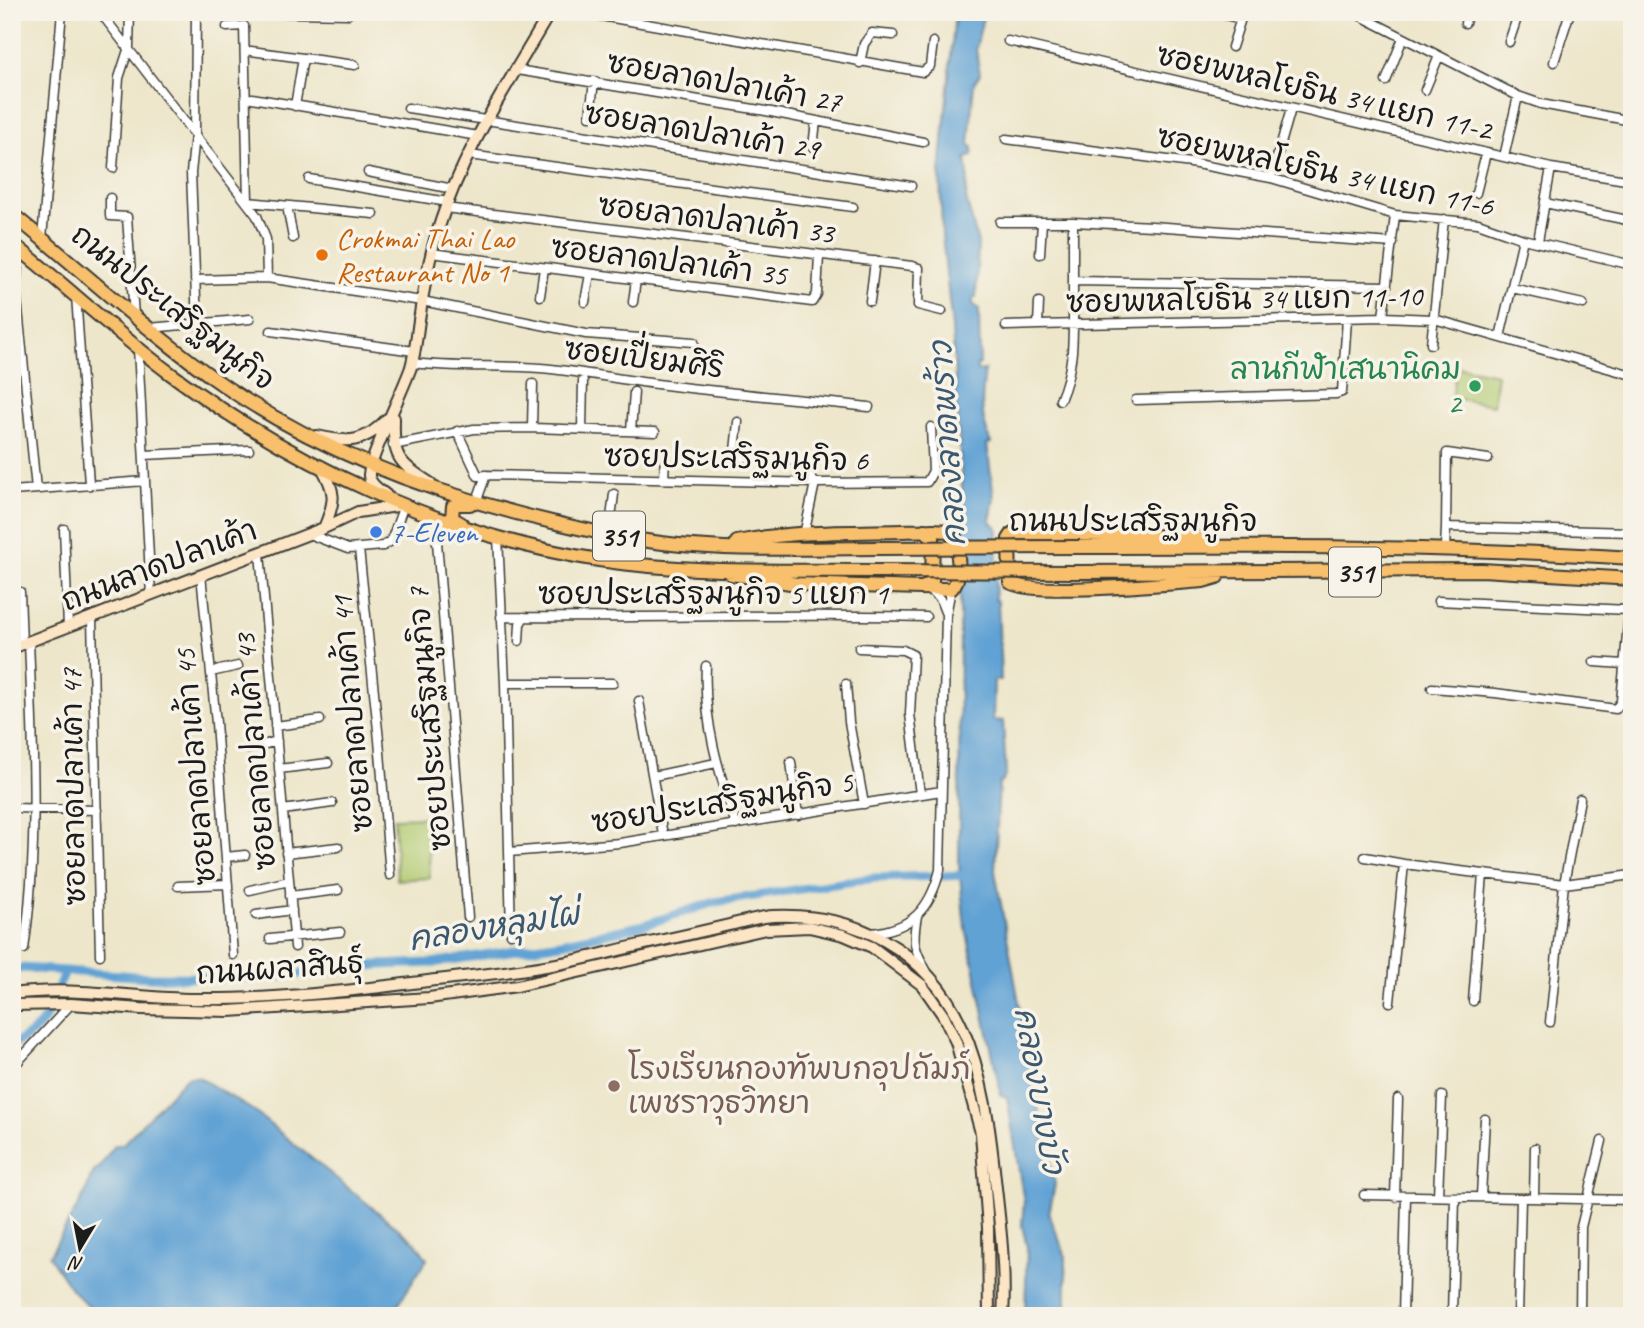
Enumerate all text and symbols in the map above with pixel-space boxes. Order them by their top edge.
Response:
street label: ซอยพหลโยธิน 34 แยก 11-2 [1153,34,1498,150]
street label: ซอยลาดปลาเค้า 27 [604,43,846,122]
street label: ซอยลาดปลาเค้า 29 [582,94,825,169]
street label: ซอยพหลโยธิน 34 แยก 11-6 [1153,116,1498,226]
street label: ซอยลาดปลาเค้า 33 [596,186,838,253]
street label: ถนนประเสริฐมนูกิจ [62,216,282,401]
place label: Crokmai Thai Lao Restaurant No 1 [336,219,516,291]
street label: ซอยลาดปลาเค้า 35 [549,228,790,294]
marker: Crokmai Thai Lao Restaurant No 1 [314,247,330,263]
street label: ซอยพหลโยธิน 34 แยก 11-10 [1065,276,1425,321]
street label: ซอยเปี่ยมศิริ [562,319,727,387]
water label: คลองลาดพร้าว [920,338,975,547]
place label: ลานกีฬาเสนานิคม 2 [1230,350,1464,422]
marker: ลานกีฬาเสนานิคม 2 [1467,378,1483,394]
street label: ซอยประเสริฐมนูกิจ 6 [604,437,870,482]
street label: ถนนประเสริฐมนูกิจ [1009,502,1257,543]
street label: ถนนลาดปลาเค้า [56,510,262,620]
road number: 351 [593,512,645,560]
place label: 7-Eleven [390,513,479,551]
marker: 7-Eleven [368,524,384,540]
road number: 351 [1329,548,1381,596]
street label: ซอยประเสริฐมนูกิจ 5 แยก 1 [538,575,890,616]
street label: ซอยประเสริฐมนูกิจ 7 [398,584,462,852]
street label: ซอยลาดปลาเค้า 41 [323,593,381,834]
street label: ซอยลาดปลาเค้า 43 [226,630,284,872]
street label: ซอยลาดปลาเค้า 45 [166,646,224,887]
street label: ซอยลาดปลาเค้า 47 [52,667,94,906]
street label: ซอยประเสริฐมนูกิจ 5 [589,762,857,844]
water label: คลองหลุมไผ่ [406,891,589,963]
street label: ถนนผลาสินธุ์ [195,942,365,996]
water label: คลองบางบัว [1005,1004,1075,1179]
place label: โรงเรียนกองทัพบกอุปถัมภ์ เพชราวุธวิทยา [628,1049,971,1125]
marker: โรงเรียนกองทัพบกอุปถัมภ์ เพชราวุธวิทยา [606,1078,622,1094]
north arrow [46,1212,116,1282]
text: N [66,1250,85,1277]

